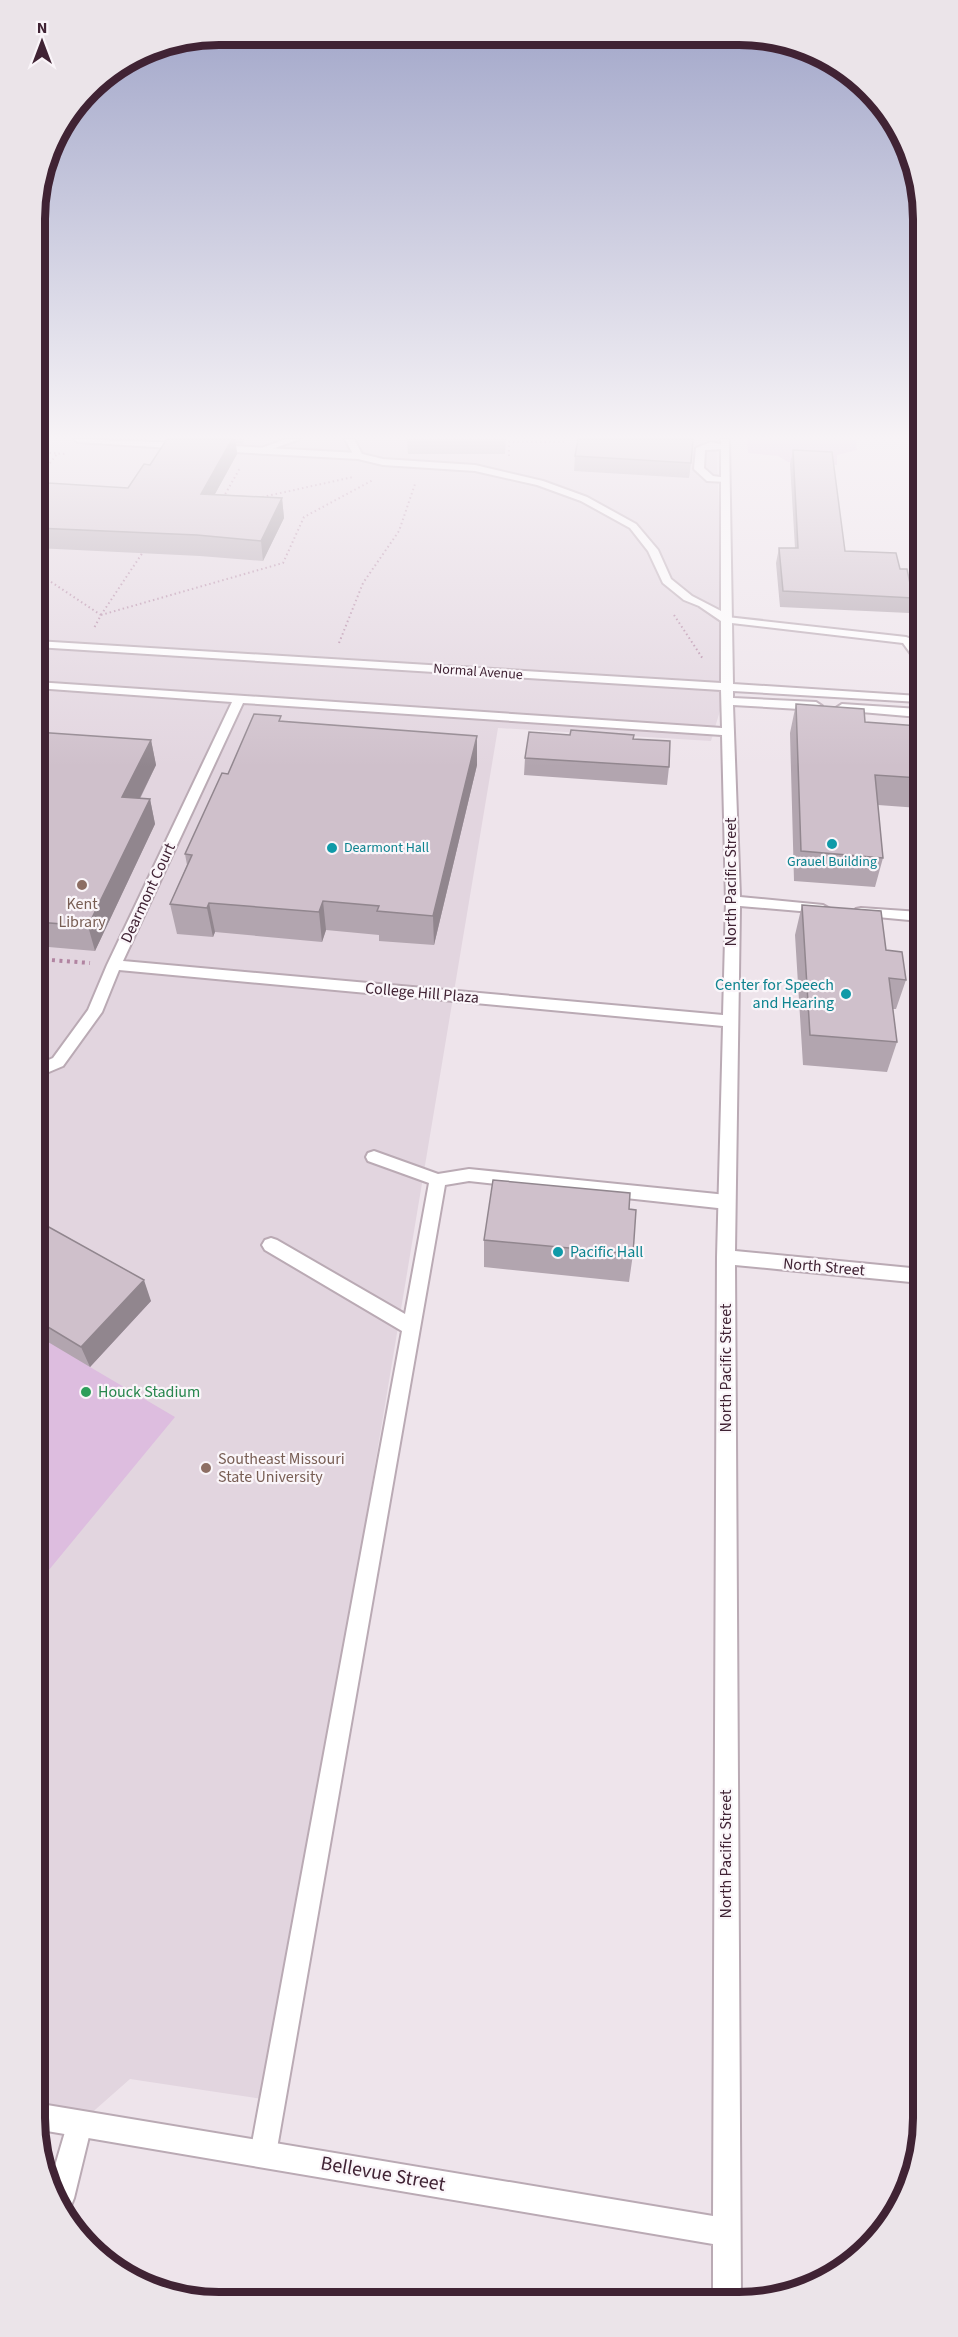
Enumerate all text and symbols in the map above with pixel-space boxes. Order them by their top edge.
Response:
north arrow [12,12,72,72]
text: N [37,17,47,39]
street label: Normal Avenue [433,659,523,685]
street label: North Pacific Street [720,817,742,946]
marker: Grauel Building [825,837,839,851]
place label: Dearmont Hall [344,838,429,858]
street label: Dearmont Court [115,839,181,947]
marker: Dearmont Hall [325,841,339,855]
place label: Grauel Building [787,852,877,872]
marker: Kent Library [75,878,89,892]
place label: Kent Library [58,893,106,933]
place label: Center for Speech and Hearing [715,974,834,1014]
street label: College Hill Plaza [364,977,480,1009]
marker: Center for Speech and Hearing [839,987,853,1001]
place label: Pacific Hall [570,1241,643,1263]
marker: Pacific Hall [551,1245,565,1259]
street label: North Street [782,1252,866,1282]
street label: North Pacific Street [715,1303,737,1432]
place label: Houck Stadium [98,1381,200,1403]
marker: Houck Stadium [79,1385,93,1399]
place label: Southeast Missouri State University [218,1448,345,1488]
marker: Southeast Missouri State University [199,1461,213,1475]
street label: North Pacific Street [715,1789,737,1918]
street label: Bellevue Street [318,2149,448,2199]

